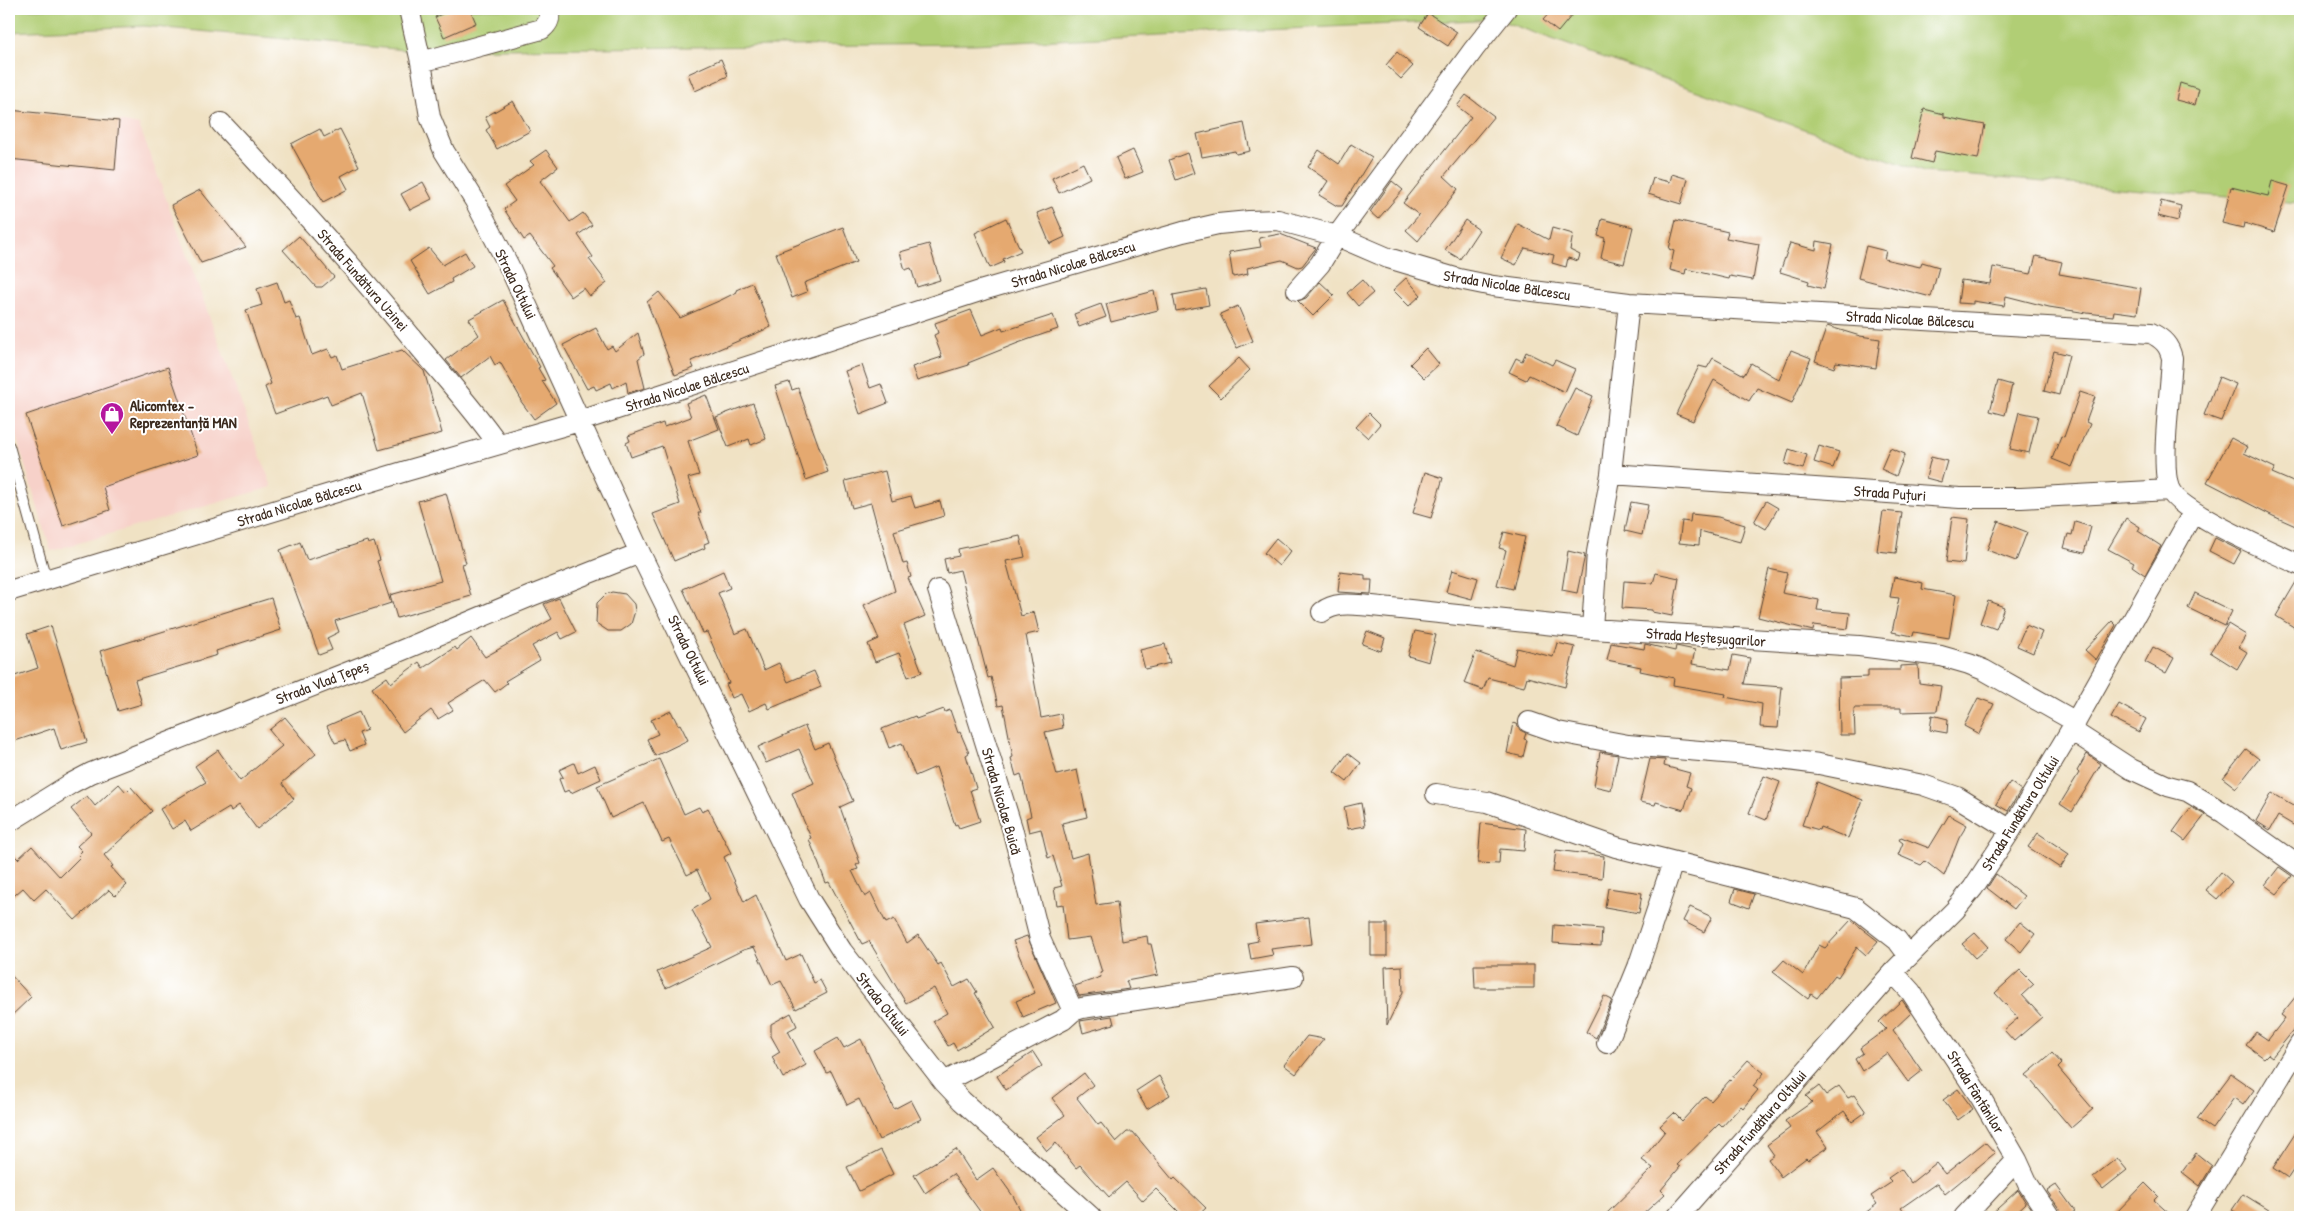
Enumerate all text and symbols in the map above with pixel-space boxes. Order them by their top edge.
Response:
street label: Strada Fundătura Uzinei [313,224,413,336]
street label: Strada Nicolae Bălcescu [1009,235,1137,293]
street label: Strada Oltului [490,245,542,323]
street label: Strada Nicolae Bălcescu [1442,265,1572,305]
street label: Strada Nicolae Bălcescu [1845,305,1975,333]
street label: Strada Nicolae Bălcescu [623,357,751,417]
place label: Alicomtex - Reprezentanță MAN [130,395,237,434]
shop icon: Alicomtex - Reprezentanță MAN [99,401,125,435]
street label: Strada Nicolae Bălcescu [235,474,363,532]
street label: Strada Puțuri [1853,480,1927,506]
street label: Strada Oltului [663,611,715,689]
street label: Strada Meșteșugarilor [1645,622,1767,652]
street label: Strada Vlad Țepeș [273,655,372,709]
street label: Strada Nicolae Buică [977,745,1027,857]
street label: Strada Fundătura Oltului [1976,751,2064,875]
street label: Strada Oltului [851,968,915,1040]
street label: Strada Fântânilor [1942,1047,2010,1138]
street label: Strada Fundătura Oltului [1709,1065,1811,1179]

